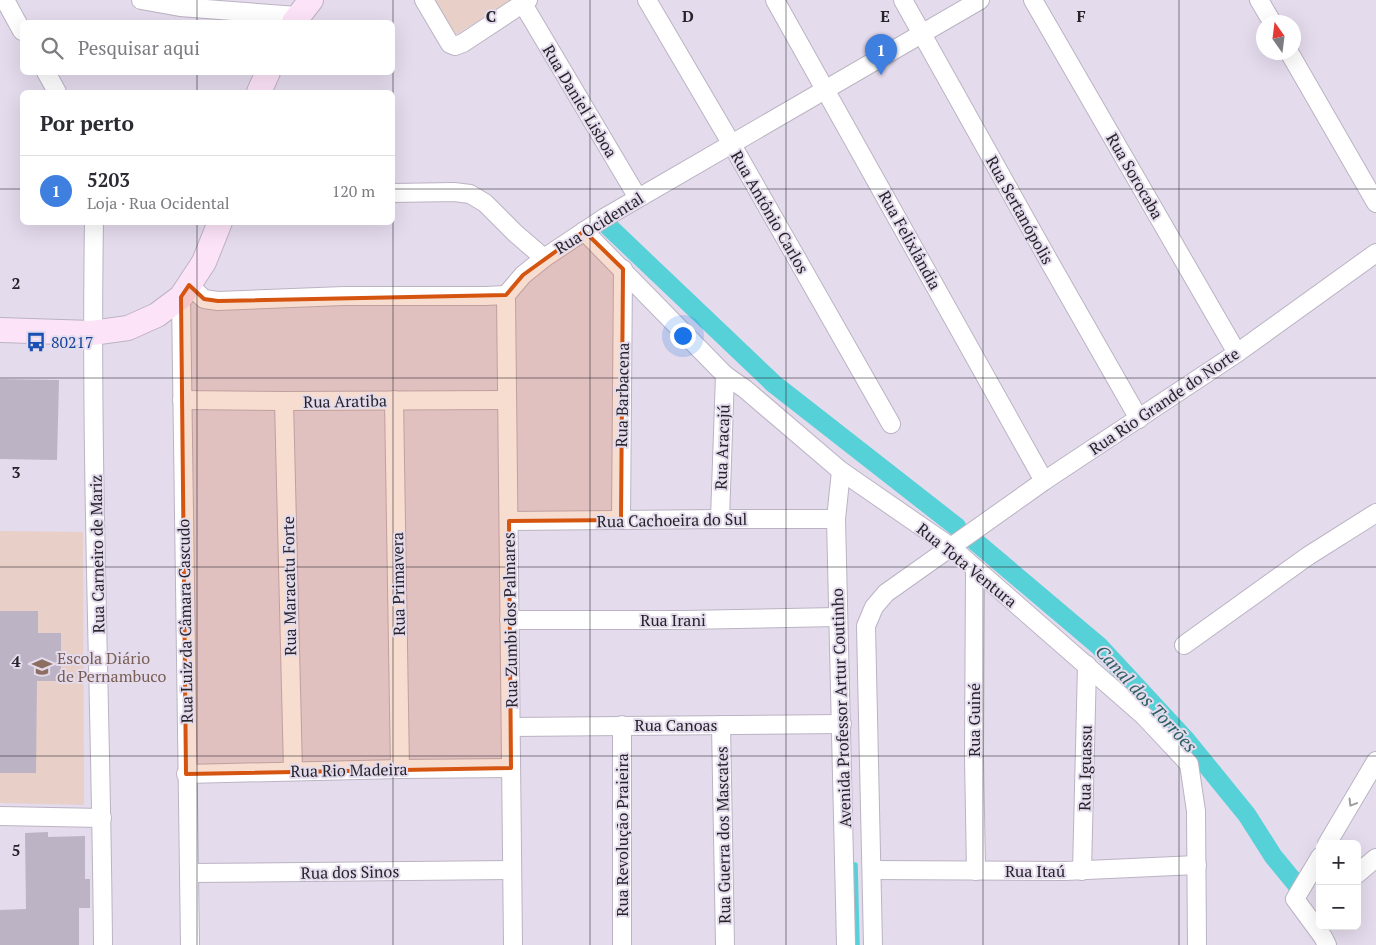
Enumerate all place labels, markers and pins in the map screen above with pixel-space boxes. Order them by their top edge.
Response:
pin: 1 [865,34,897,75]
bus stop icon: 80217 [25,331,47,353]
place label: 80217 [51,331,94,353]
place label: Escola Diário de Pernambuco [57,647,167,687]
school or university icon: Escola Diário de Pernambuco [31,656,53,678]

